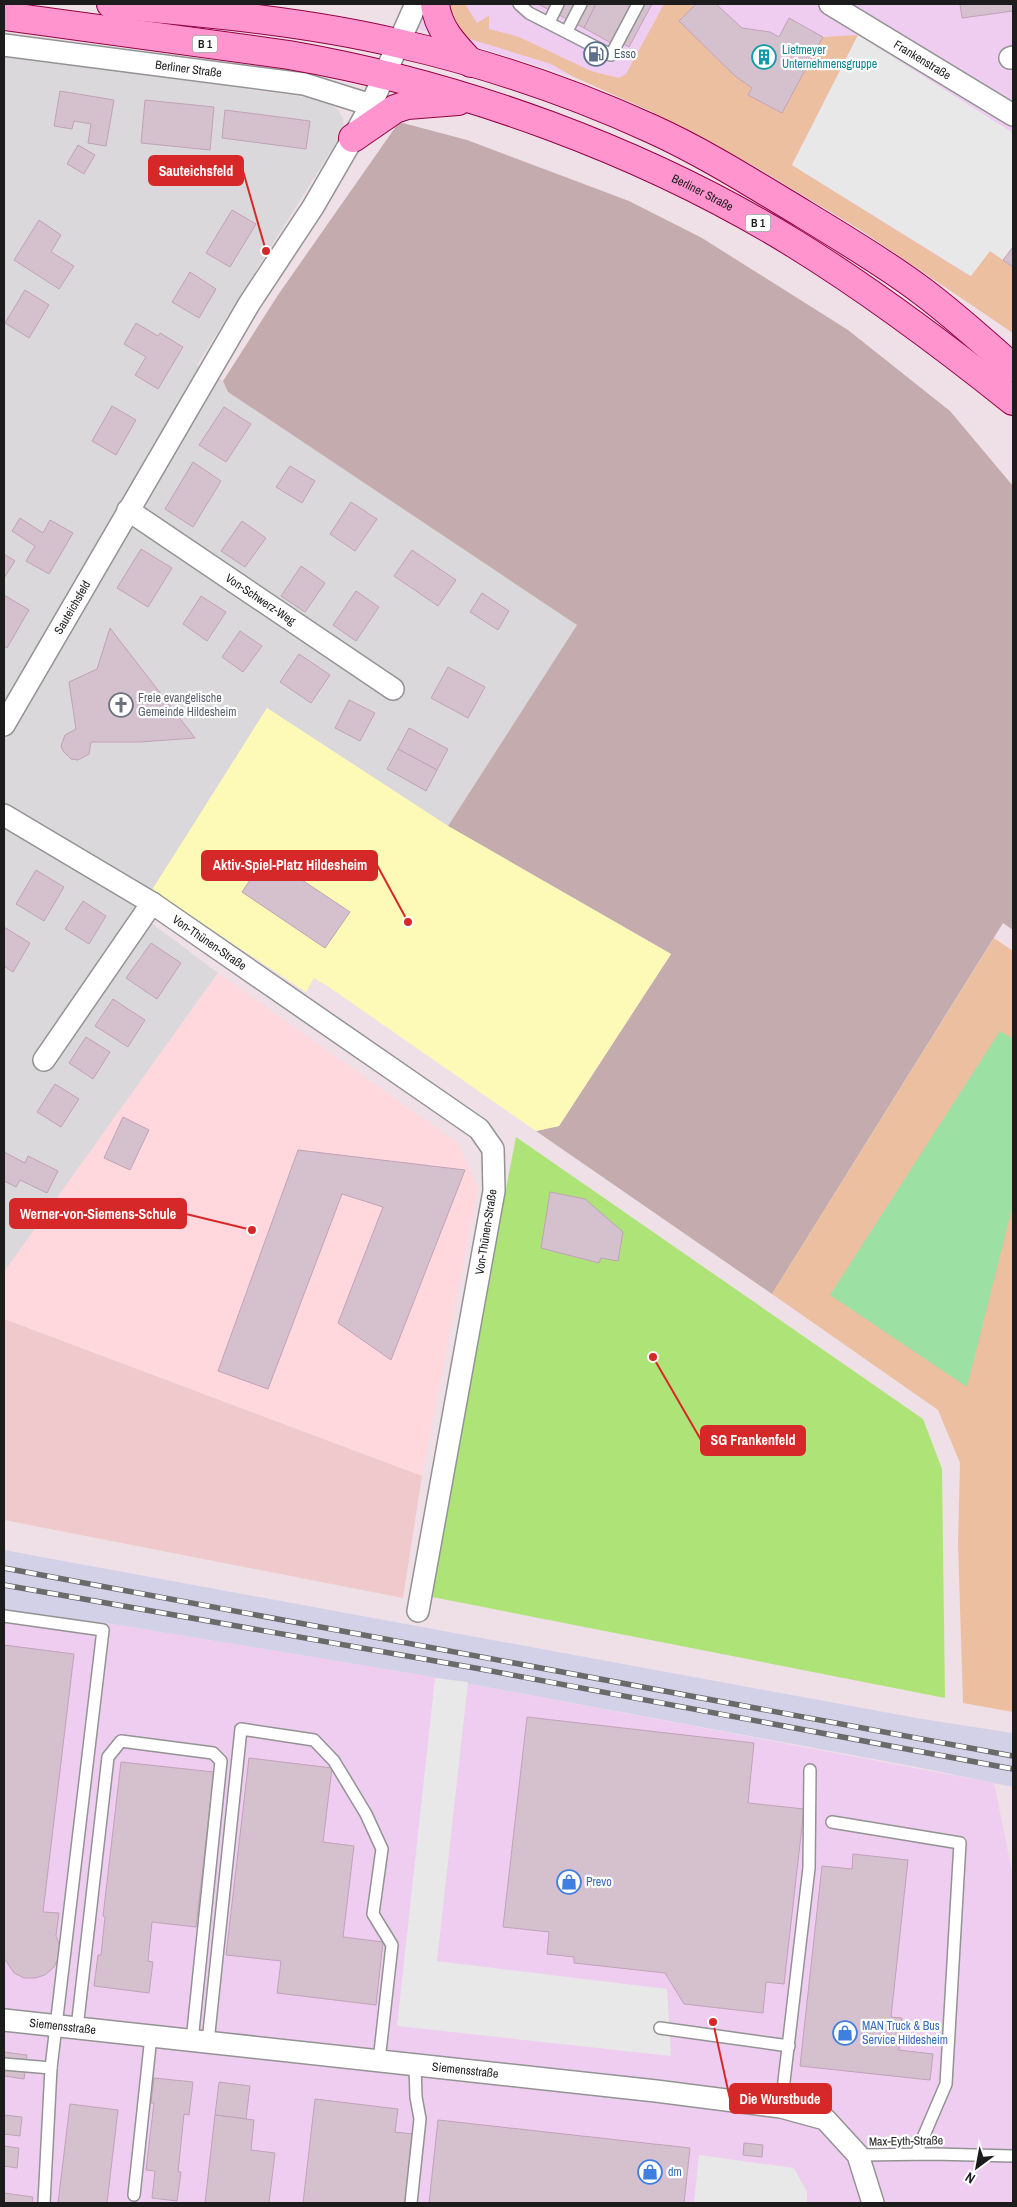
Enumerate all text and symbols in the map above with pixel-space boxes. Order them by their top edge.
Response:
road number: B 1 [192,36,218,52]
street label: Frankenstraße [891,37,954,83]
fuel station icon: Esso [583,41,609,67]
place label: Lietmeyer Unternehmensgruppe [782,42,877,72]
building icon: Lietmeyer Unternehmensgruppe [751,44,777,70]
place label: Esso [614,46,636,62]
street label: Berliner Straße [154,57,223,81]
callout: Sauteichsfeld [149,156,243,185]
text: Sauteichsfeld [159,162,233,180]
street label: Berliner Straße [669,170,736,215]
road number: B 1 [746,214,770,232]
street label: Von-Schwerz-Weg [222,570,299,629]
street label: Sauteichsfeld [50,578,94,637]
place label: Freie evangelische Gemeinde Hildesheim [138,690,236,720]
church icon: Freie evangelische Gemeinde Hildesheim [108,692,134,718]
callout: Aktiv-Spiel-Platz Hildesheim [202,851,377,880]
text: Aktiv-Spiel-Platz Hildesheim [213,856,367,874]
street label: Von-Thünen-Straße [169,911,250,974]
street label: Von-Thünen-Straße [471,1188,501,1276]
callout: Werner-von-Siemens-Schule [10,1199,186,1228]
text: Werner-von-Siemens-Schule [20,1205,176,1223]
callout: SG Frankenfeld [701,1426,805,1455]
text: SG Frankenfeld [711,1431,795,1449]
shop icon: Prevo [556,1869,582,1895]
place label: Prevo [586,1874,612,1890]
street label: Siemensstraße [29,2015,97,2038]
place label: MAN Truck & Bus Service Hildesheim [862,2018,948,2048]
shop icon: MAN Truck & Bus Service Hildesheim [832,2020,858,2046]
street label: Siemensstraße [431,2059,499,2082]
callout: Die Wurstbude [730,2084,831,2113]
text: Die Wurstbude [740,2090,820,2108]
street label: Max-Eyth-Straße [869,2132,943,2150]
north arrow [952,2142,1002,2192]
shop icon: dm [637,2159,663,2185]
place label: dm [668,2164,682,2180]
text: N [962,2168,978,2188]

